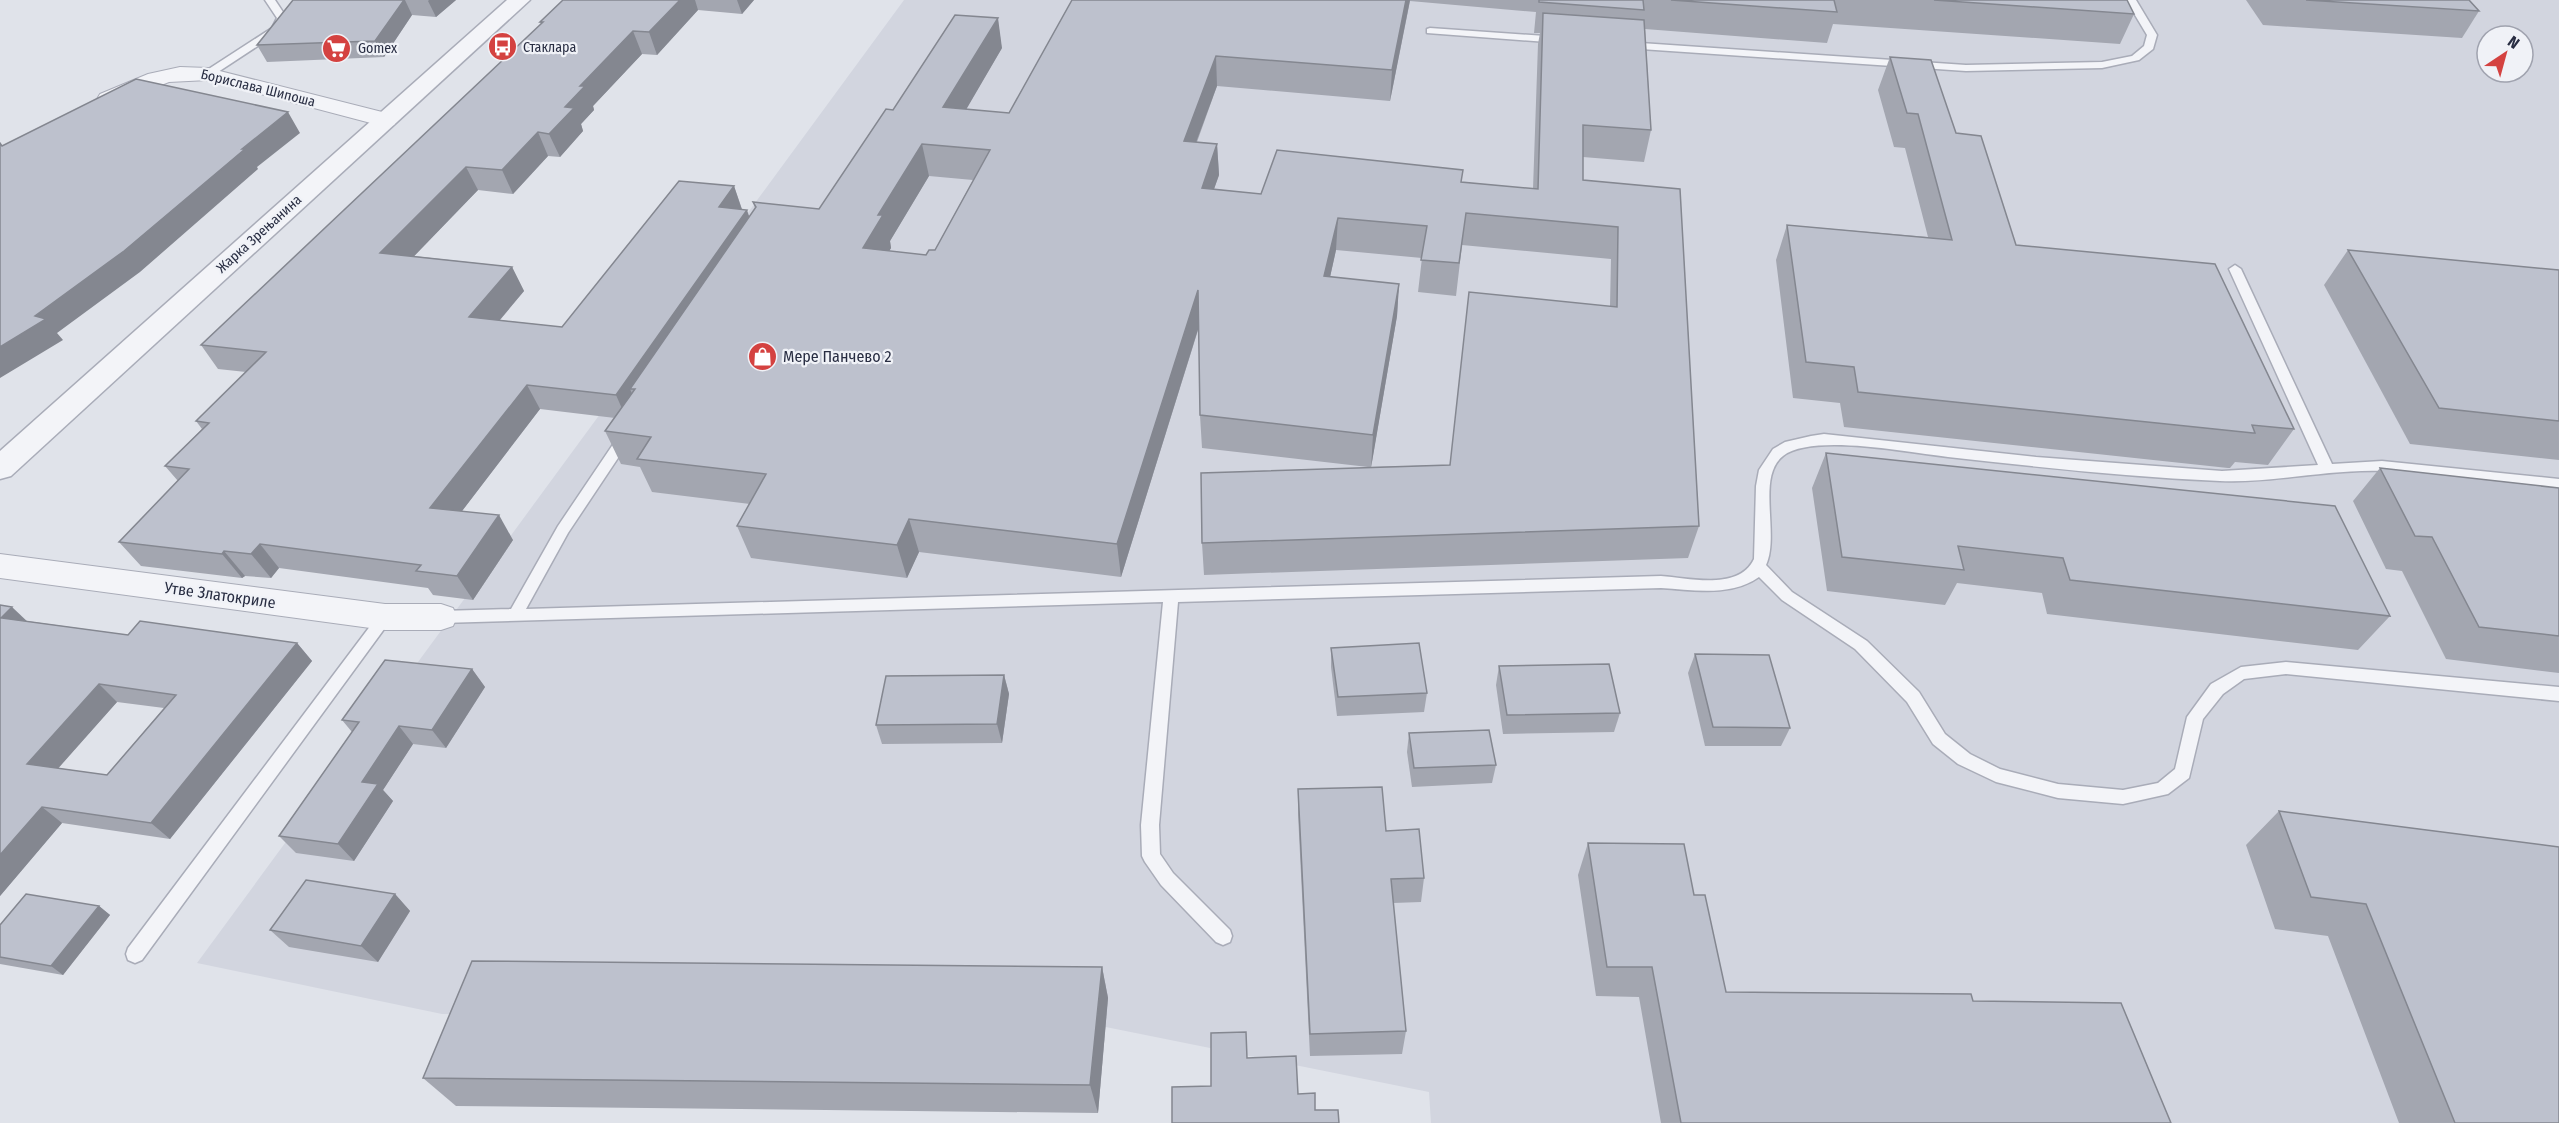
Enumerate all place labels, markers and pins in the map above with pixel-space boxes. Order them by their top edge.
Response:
bus stop icon: Стаклара [486,31,518,63]
supermarket icon: Gomex [321,32,353,64]
place label: Стаклара [523,39,576,56]
place label: Gomex [358,40,398,57]
shop icon: Мере Панчево 2 [746,340,778,372]
place label: Мере Панчево 2 [783,347,892,366]

